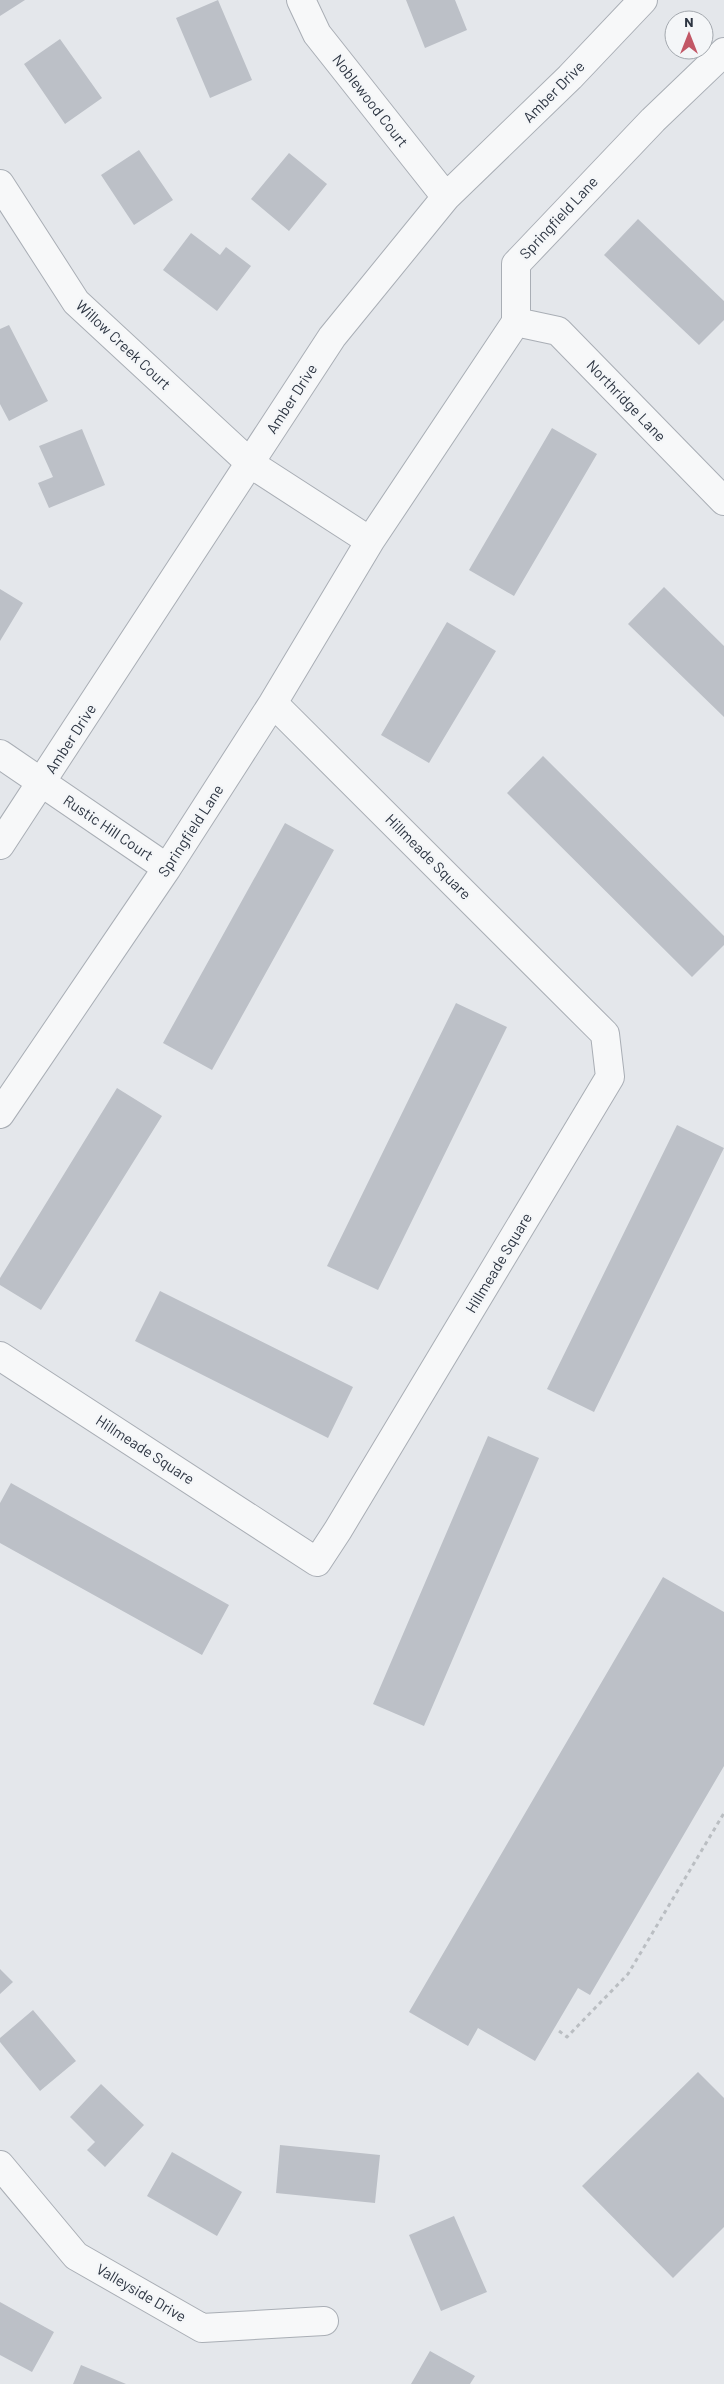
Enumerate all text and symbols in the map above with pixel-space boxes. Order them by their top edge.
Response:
north arrow [664,10,714,60]
text: N [684,13,694,30]
street label: Noblewood Court [329,51,412,150]
street label: Amber Drive [519,57,588,126]
street label: Springfield Lane [515,172,601,262]
street label: Willow Creek Court [73,296,175,393]
street label: Northridge Lane [583,356,670,445]
street label: Amber Drive [262,360,320,437]
street label: Amber Drive [41,700,99,777]
street label: Springfield Lane [154,781,227,880]
street label: Rustic Hill Court [60,790,157,864]
street label: Hillmeade Square [382,810,475,903]
street label: Hillmeade Square [461,1209,535,1316]
street label: Hillmeade Square [93,1411,198,1488]
street label: Valleyside Drive [93,2259,190,2325]

